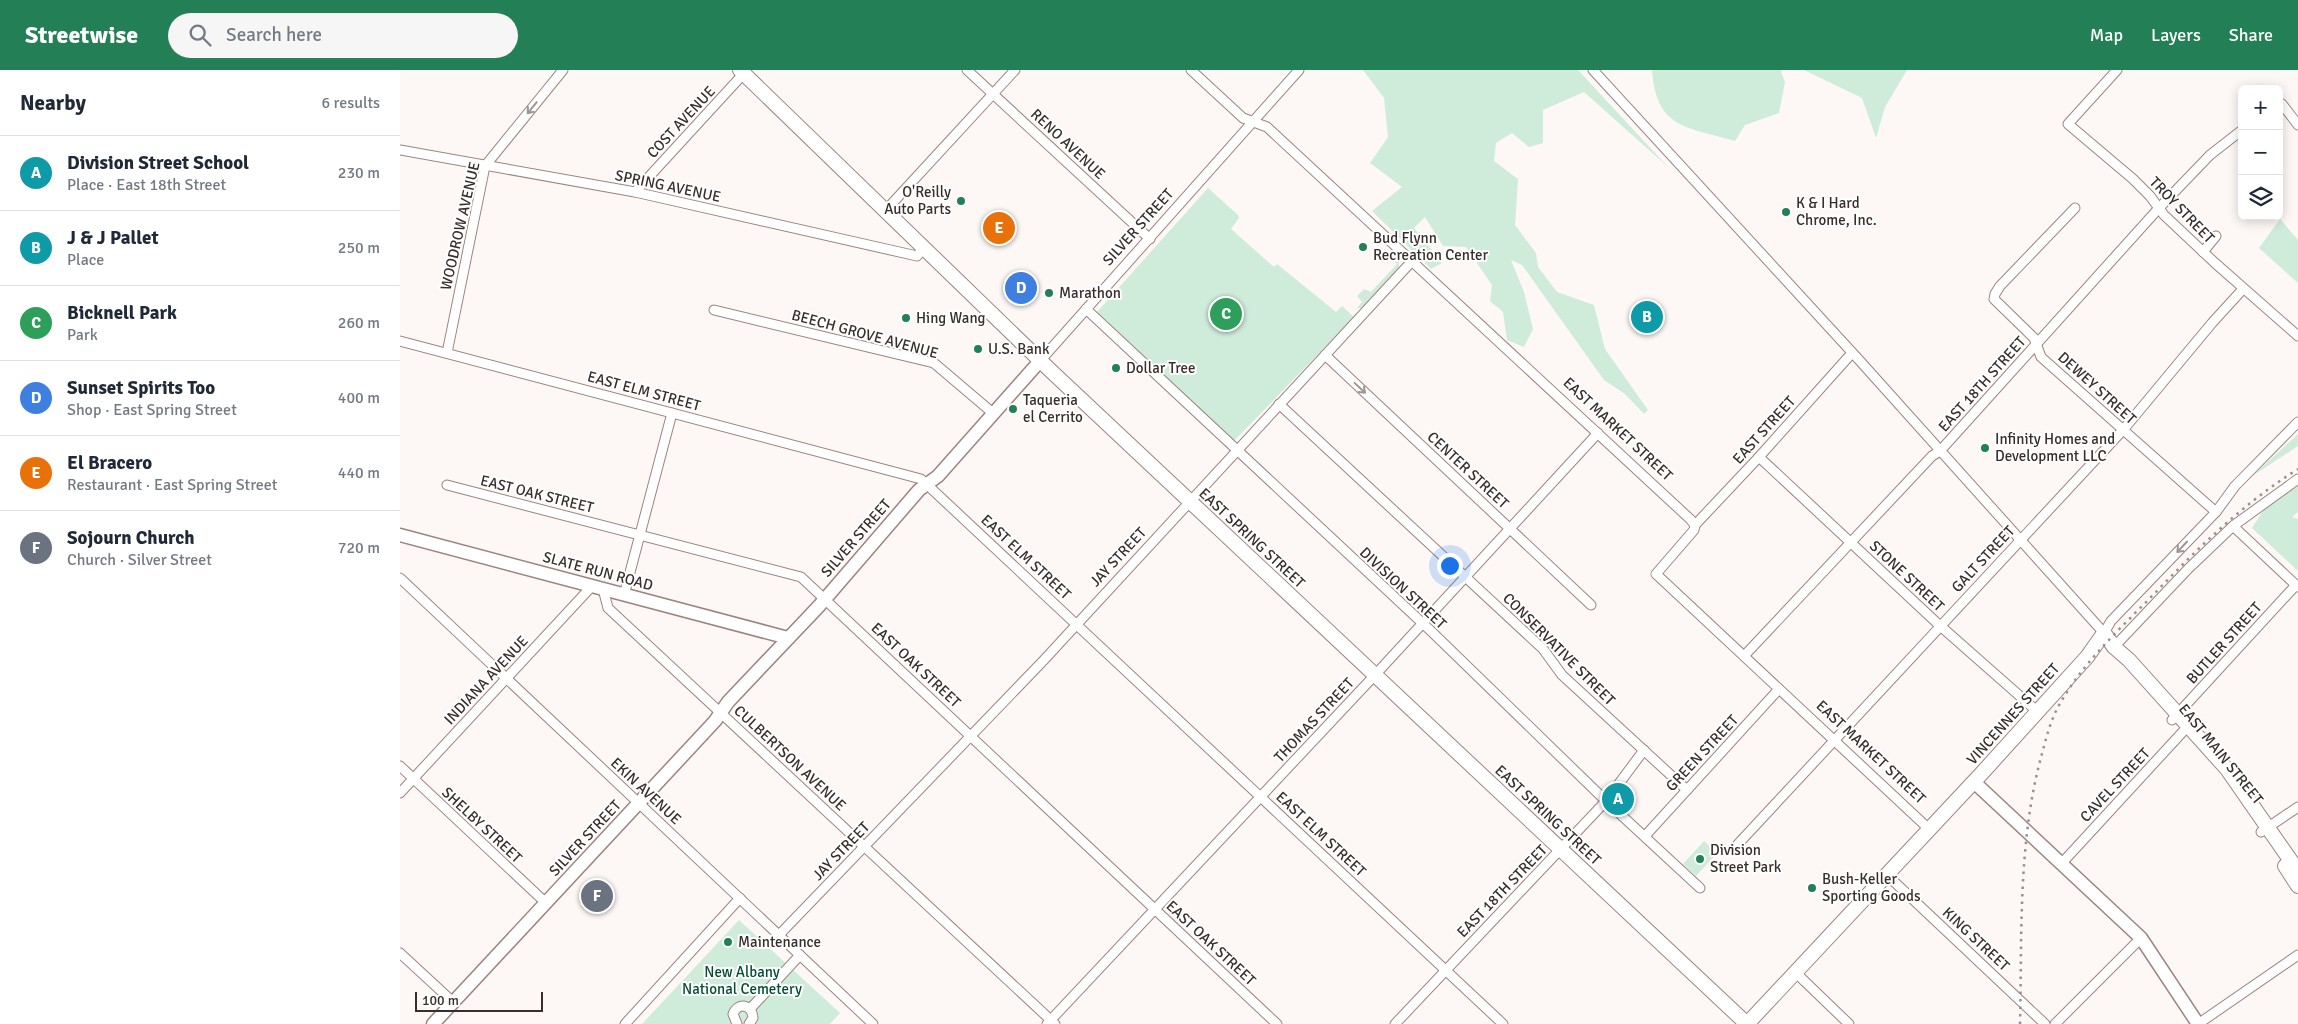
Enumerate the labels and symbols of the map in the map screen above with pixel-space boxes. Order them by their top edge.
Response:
street label: COST AVENUE [643,82,719,162]
one-way arrow [526,101,537,114]
street label: RENO AVENUE [1027,105,1109,183]
street label: WOODROW AVENUE [436,160,484,292]
street label: SPRING AVENUE [613,166,723,206]
street label: TROY STREET [2146,173,2219,247]
place label: O'Reilly Auto Parts [884,183,951,218]
street label: SILVER STREET [1099,184,1178,269]
place label: K & I Hard Chrome, Inc. [1796,194,1877,229]
marker: O'Reilly Auto Parts [955,195,967,207]
marker: K & I Hard Chrome, Inc. [1780,206,1792,218]
pin: E [983,209,1015,247]
place label: Bud Flynn Recreation Center [1373,229,1489,264]
marker: Bud Flynn Recreation Center [1357,241,1369,253]
pin: D [1005,269,1037,307]
place label: Marathon [1059,284,1121,302]
marker: Marathon [1043,287,1055,299]
pin: C [1210,295,1242,333]
pin: B [1631,298,1663,336]
street label: BEECH GROVE AVENUE [790,306,940,362]
place label: Hing Wang [916,309,986,327]
marker: Hing Wang [900,312,912,324]
street label: EAST 18TH STREET [1935,332,2030,435]
place label: U.S. Bank [988,340,1050,358]
marker: U.S. Bank [972,343,984,355]
street label: DEWEY STREET [2054,348,2140,428]
place label: Dollar Tree [1126,359,1196,377]
marker: Dollar Tree [1110,362,1122,374]
street label: EAST ELM STREET [585,367,703,415]
street label: EAST MARKET STREET [1559,374,1677,485]
one-way arrow [1354,382,1367,394]
place label: Taqueria el Cerrito [1023,391,1083,426]
street label: EAST STREET [1729,392,1800,468]
marker: Taqueria el Cerrito [1007,403,1019,415]
street label: CENTER STREET [1424,428,1513,513]
place label: Infinity Homes and Development LLC [1995,430,2115,465]
marker: Infinity Homes and Development LLC [1979,442,1991,454]
street label: EAST OAK STREET [479,471,596,517]
street label: EAST SPRING STREET [1195,484,1309,592]
street label: SILVER STREET [817,495,895,581]
street label: EAST ELM STREET [977,511,1075,604]
street label: GALT STREET [1948,522,2019,596]
street label: JAY STREET [1086,523,1150,590]
street label: STONE STREET [1866,537,1948,616]
one-way arrow [2176,540,2188,553]
street label: DIVISION STREET [1356,543,1451,633]
street label: SLATE RUN ROAD [541,548,655,594]
your location [1437,553,1463,579]
street label: CONSERVATIVE STREET [1499,589,1619,709]
street label: BUTLER STREET [2183,598,2266,688]
street label: EAST OAK STREET [867,619,965,712]
street label: INDIANA AVENUE [440,632,532,728]
street label: VINCENNES STREET [1963,659,2064,768]
street label: THOMAS STREET [1270,674,1358,766]
street label: EAST MARKET STREET [1812,697,1930,808]
street label: EAST MAIN STREET [2175,700,2267,808]
street label: CULBERTSON AVENUE [730,701,850,815]
street label: GREEN STREET [1662,711,1742,795]
street label: CAVEL STREET [2076,744,2154,826]
street label: EKIN AVENUE [607,754,685,828]
street label: EAST SPRING STREET [1491,761,1605,869]
pin: A [1602,780,1634,818]
street label: SHELBY STREET [438,783,526,867]
street label: EAST ELM STREET [1272,788,1370,881]
street label: SILVER STREET [545,796,625,880]
street label: JAY STREET [809,818,874,884]
street label: EAST 18TH STREET [1453,840,1551,941]
place label: Division Street Park [1710,841,1782,876]
marker: Division Street Park [1694,853,1706,865]
place label: Bush-Keller Sporting Goods [1822,870,1921,905]
pin: F [581,877,613,915]
marker: Bush-Keller Sporting Goods [1806,882,1818,894]
street label: EAST OAK STREET [1162,897,1260,990]
street label: KING STREET [1939,903,2014,975]
place label: Maintenance [738,933,821,951]
marker: Maintenance [722,936,734,948]
park label: New Albany National Cemetery [682,963,802,998]
scale bar [415,989,542,1012]

